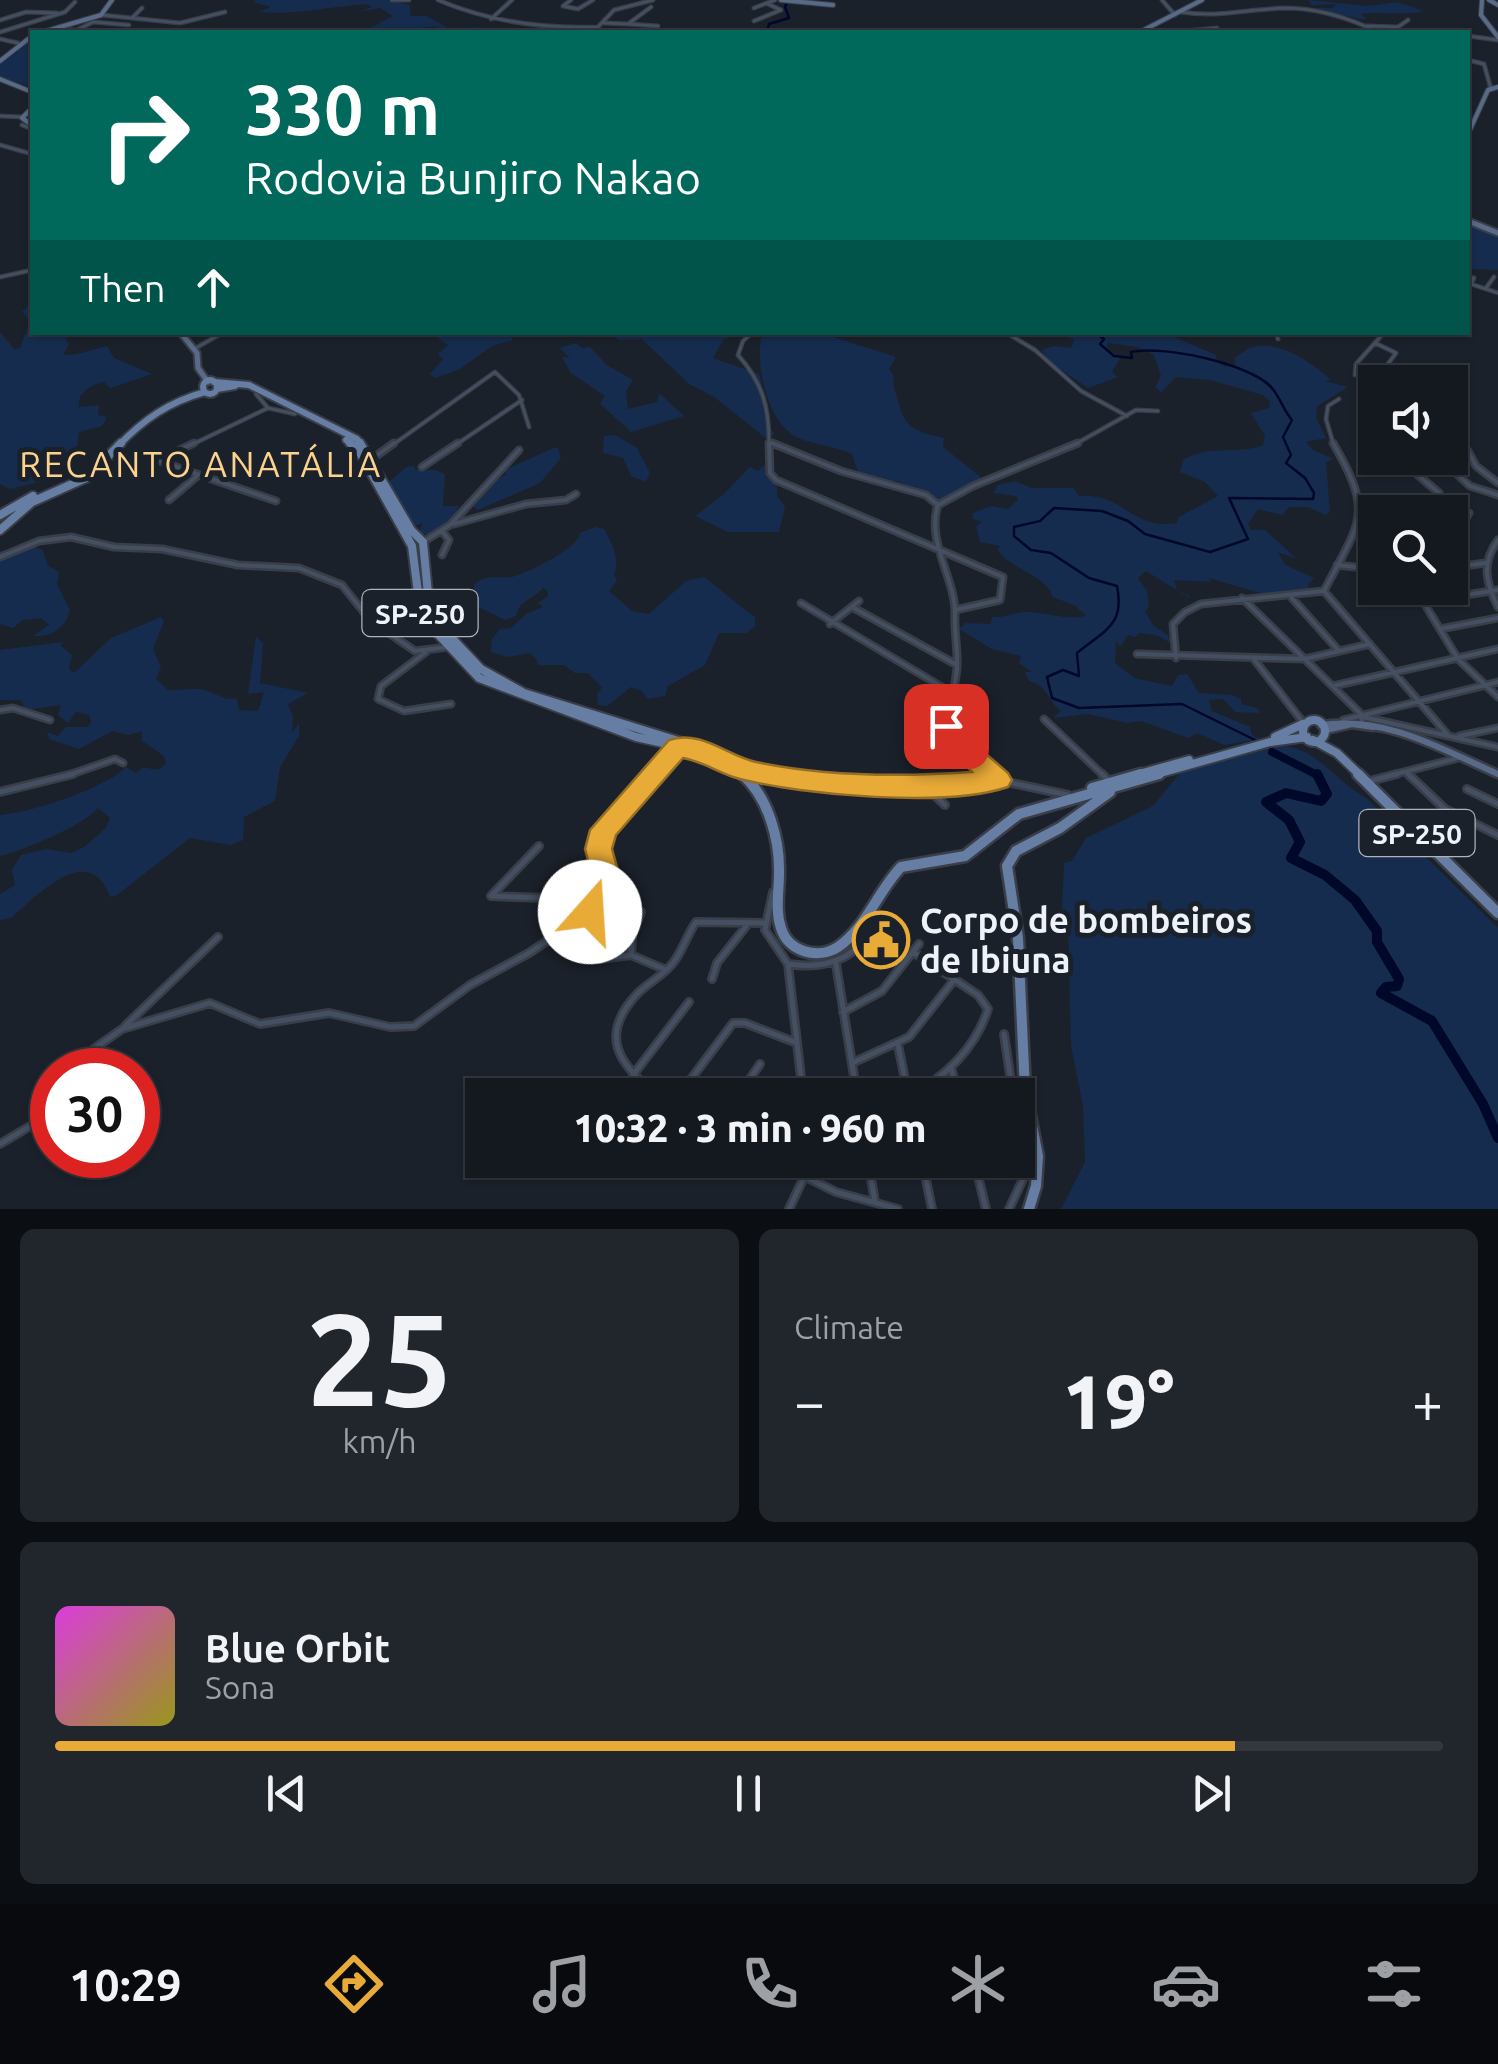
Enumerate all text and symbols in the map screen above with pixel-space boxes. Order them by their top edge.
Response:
icon: right [80,70,210,200]
text: 330 m [245,70,440,148]
text: Rodovia Bunjiro Nakao [245,152,701,203]
icon: ahead [186,260,241,315]
text: Then [80,267,166,309]
map controls [1358,365,1468,605]
button: sound [1358,365,1468,475]
district label: RECANTO ANATÁLIA [19,443,383,484]
button: search [1358,495,1468,605]
road number: SP-250 [362,590,478,636]
pin [904,684,989,769]
icon: arrive [919,699,974,754]
road number: SP-250 [1360,810,1474,856]
position arrow [538,860,642,964]
place label: Corpo de bombeiros de Ibiuna [920,900,1252,980]
public building icon: Corpo de bombeiros de Ibiuna [851,910,911,970]
speed limit sign: 30 [30,1048,160,1178]
text: 10:32 · 3 min · 960 m [573,1107,927,1149]
text: 25 [306,1285,453,1431]
text: Climate [794,1309,904,1345]
text: 19° [1063,1359,1174,1443]
text: − [794,1371,825,1432]
text: + [1412,1371,1443,1432]
text: km/h [343,1423,416,1459]
text: Blue Orbit [205,1627,390,1669]
text: Sona [205,1669,275,1705]
icon: previous [259,1766,314,1821]
icon: pause [721,1766,776,1821]
icon: next [1184,1766,1239,1821]
icon: directions [319,1949,389,2019]
icon: music [527,1949,597,2019]
icon: phone [735,1949,805,2019]
icon: climate [943,1949,1013,2019]
icon: car [1151,1949,1221,2019]
icon: filters [1359,1949,1429,2019]
text: 10:29 [69,1959,182,2010]

